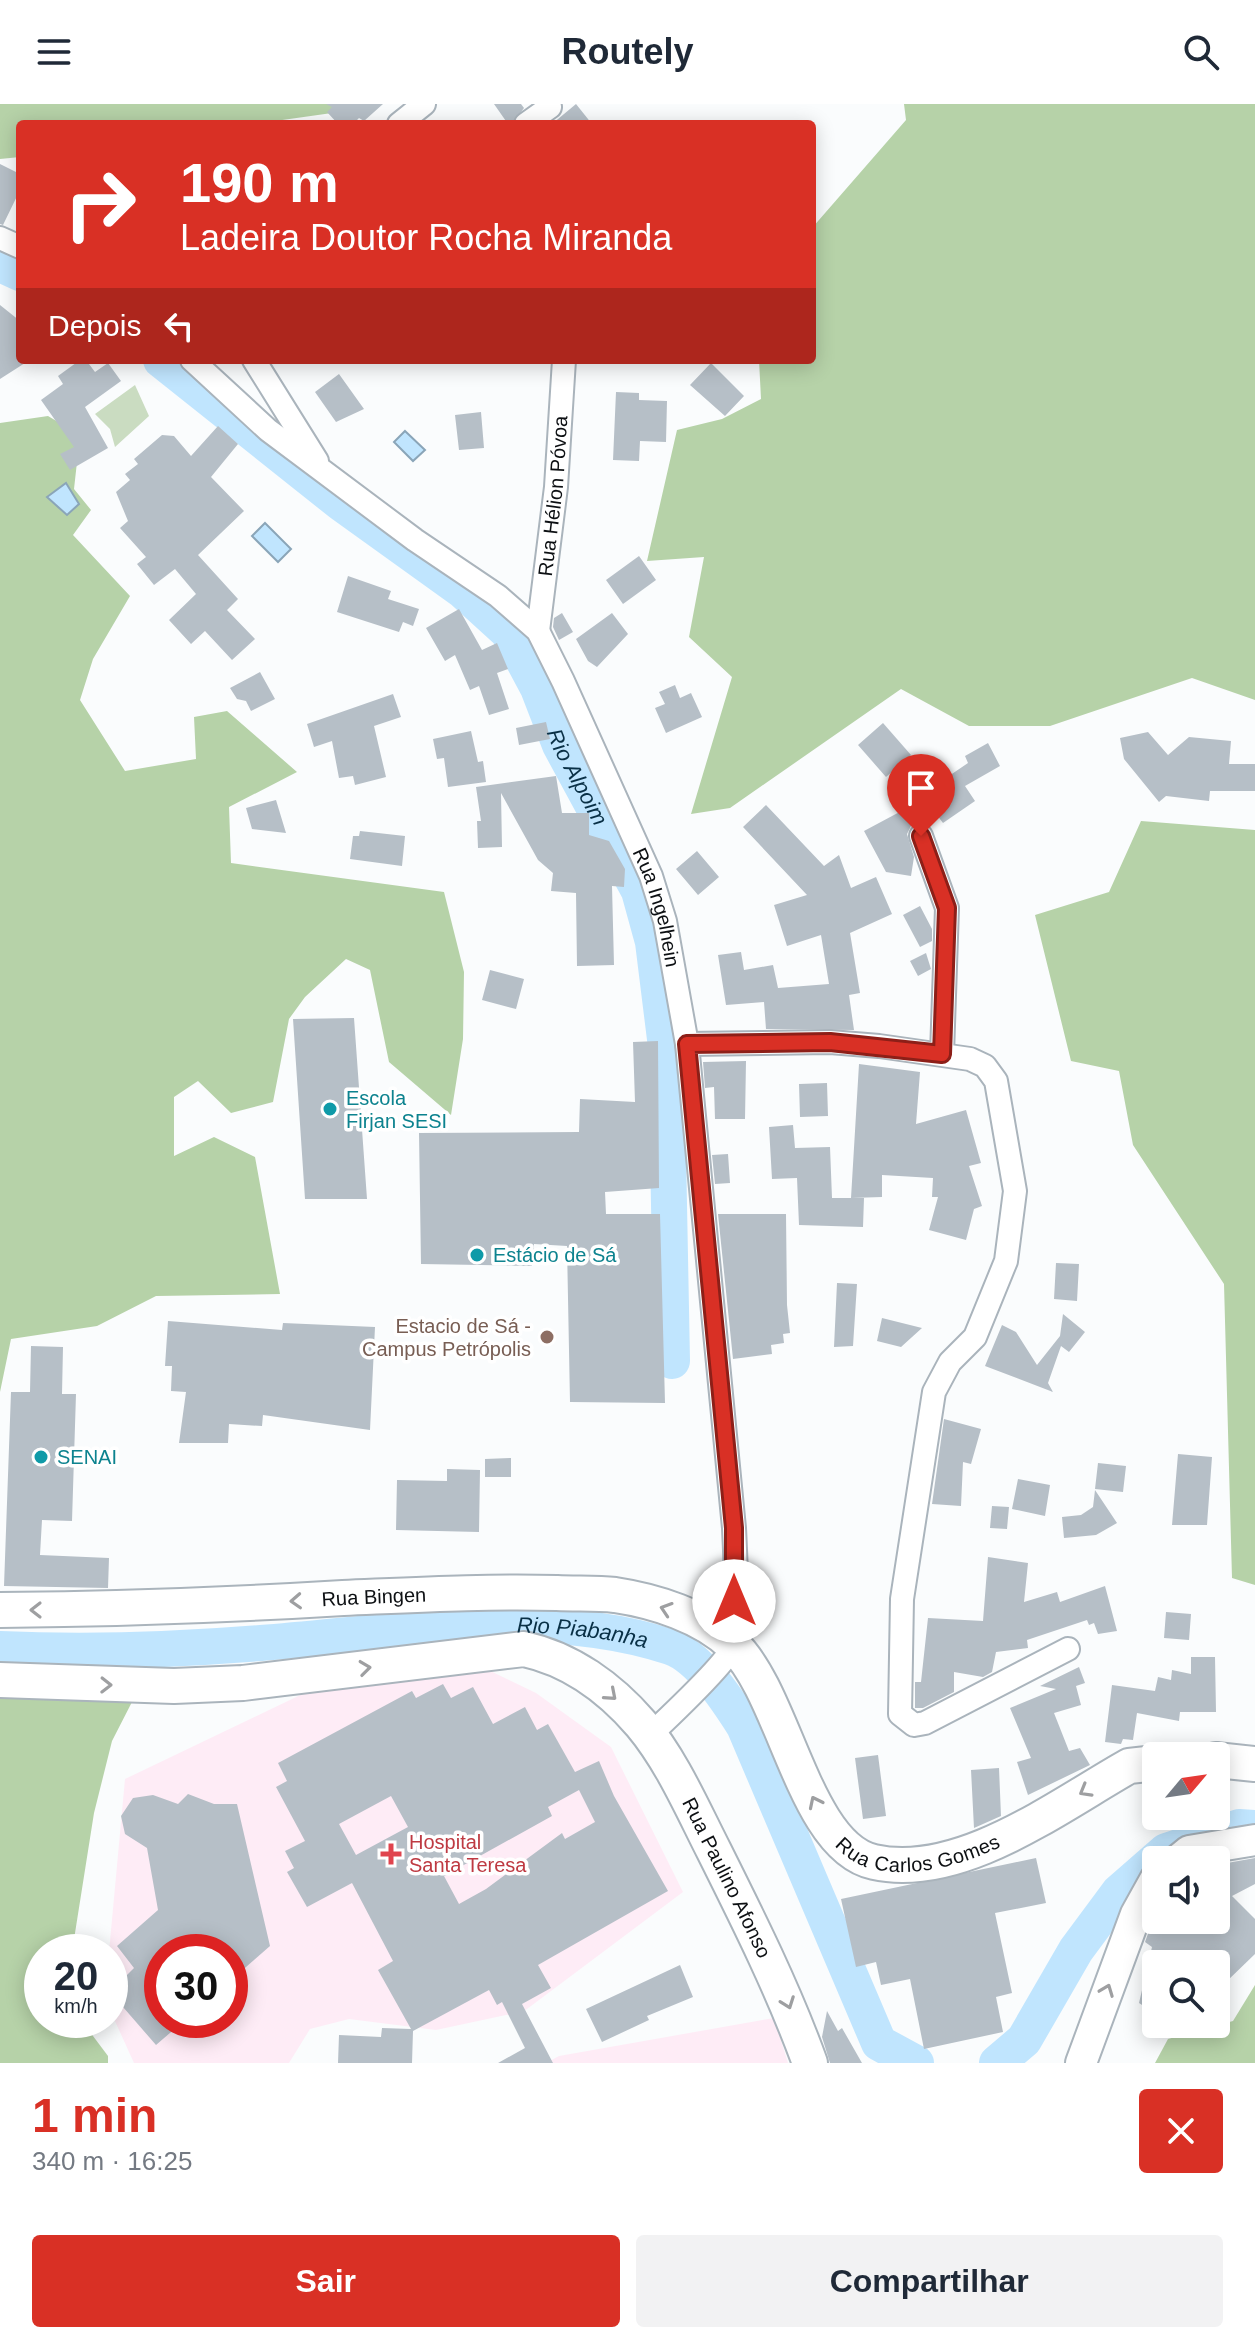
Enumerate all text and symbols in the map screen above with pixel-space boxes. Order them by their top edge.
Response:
icon: menu [32,30,76,74]
icon: search [1179,30,1223,74]
text: Routely [561,31,694,72]
text: 190 m [180,151,339,214]
icon: right [48,152,152,256]
text: Ladeira Doutor Rocha Miranda [180,217,672,258]
icon: left [157,304,201,348]
text: Depois [48,309,141,342]
street label: Rua Hélion Póvoa [534,414,572,577]
water label: Rio Alpoim [542,725,613,829]
pin [887,754,955,836]
icon: arrive [899,766,943,810]
street label: Rua Ingelhein [629,844,684,969]
place label: Escola Firjan SESI [346,1087,447,1132]
marker: Escola Firjan SESI [321,1100,339,1118]
place label: Estácio de Sá [493,1244,617,1266]
marker: Estácio de Sá [468,1246,486,1264]
place label: Estacio de Sá - Campus Petrópolis [362,1315,531,1360]
marker: Estacio de Sá - Campus Petrópolis [538,1328,556,1346]
place label: SENAI [57,1446,117,1468]
marker: SENAI [32,1448,50,1466]
position arrow [692,1559,776,1643]
street label: Rua Bingen [321,1583,427,1610]
one-way arrow [289,1592,302,1609]
one-way arrow [29,1601,42,1619]
one-way arrow [660,1602,674,1618]
water label: Rio Piabanha [517,1612,651,1653]
one-way arrow [358,1660,372,1677]
one-way arrow [100,1676,113,1693]
one-way arrow [601,1685,616,1700]
north arrow [1142,1742,1230,1830]
map controls [1142,1742,1230,2038]
one-way arrow [1079,1781,1094,1797]
street label: Rua Paulino Afonso [678,1794,775,1961]
one-way arrow [809,1795,825,1810]
street label: Rua Carlos Gomes [836,1822,1006,1846]
text: Rua Carlos Gomes [832,1830,1003,1876]
place label: Hospital Santa Teresa [409,1831,527,1876]
marker: Hospital Santa Teresa [380,1843,402,1865]
button: sound [1142,1846,1230,1934]
speed limit sign: 30 [144,1934,248,2038]
button: search [1142,1950,1230,2038]
text: 20 [54,1954,98,1998]
one-way arrow [1097,1984,1114,1998]
text: km/h [54,1995,98,2017]
one-way arrow [778,1995,795,2009]
text: 1 min [32,2089,157,2142]
button: close [1139,2089,1223,2173]
text: 340 m · 16:25 [32,2146,192,2176]
button: Sair [32,2235,620,2327]
button: Compartilhar [636,2235,1223,2327]

